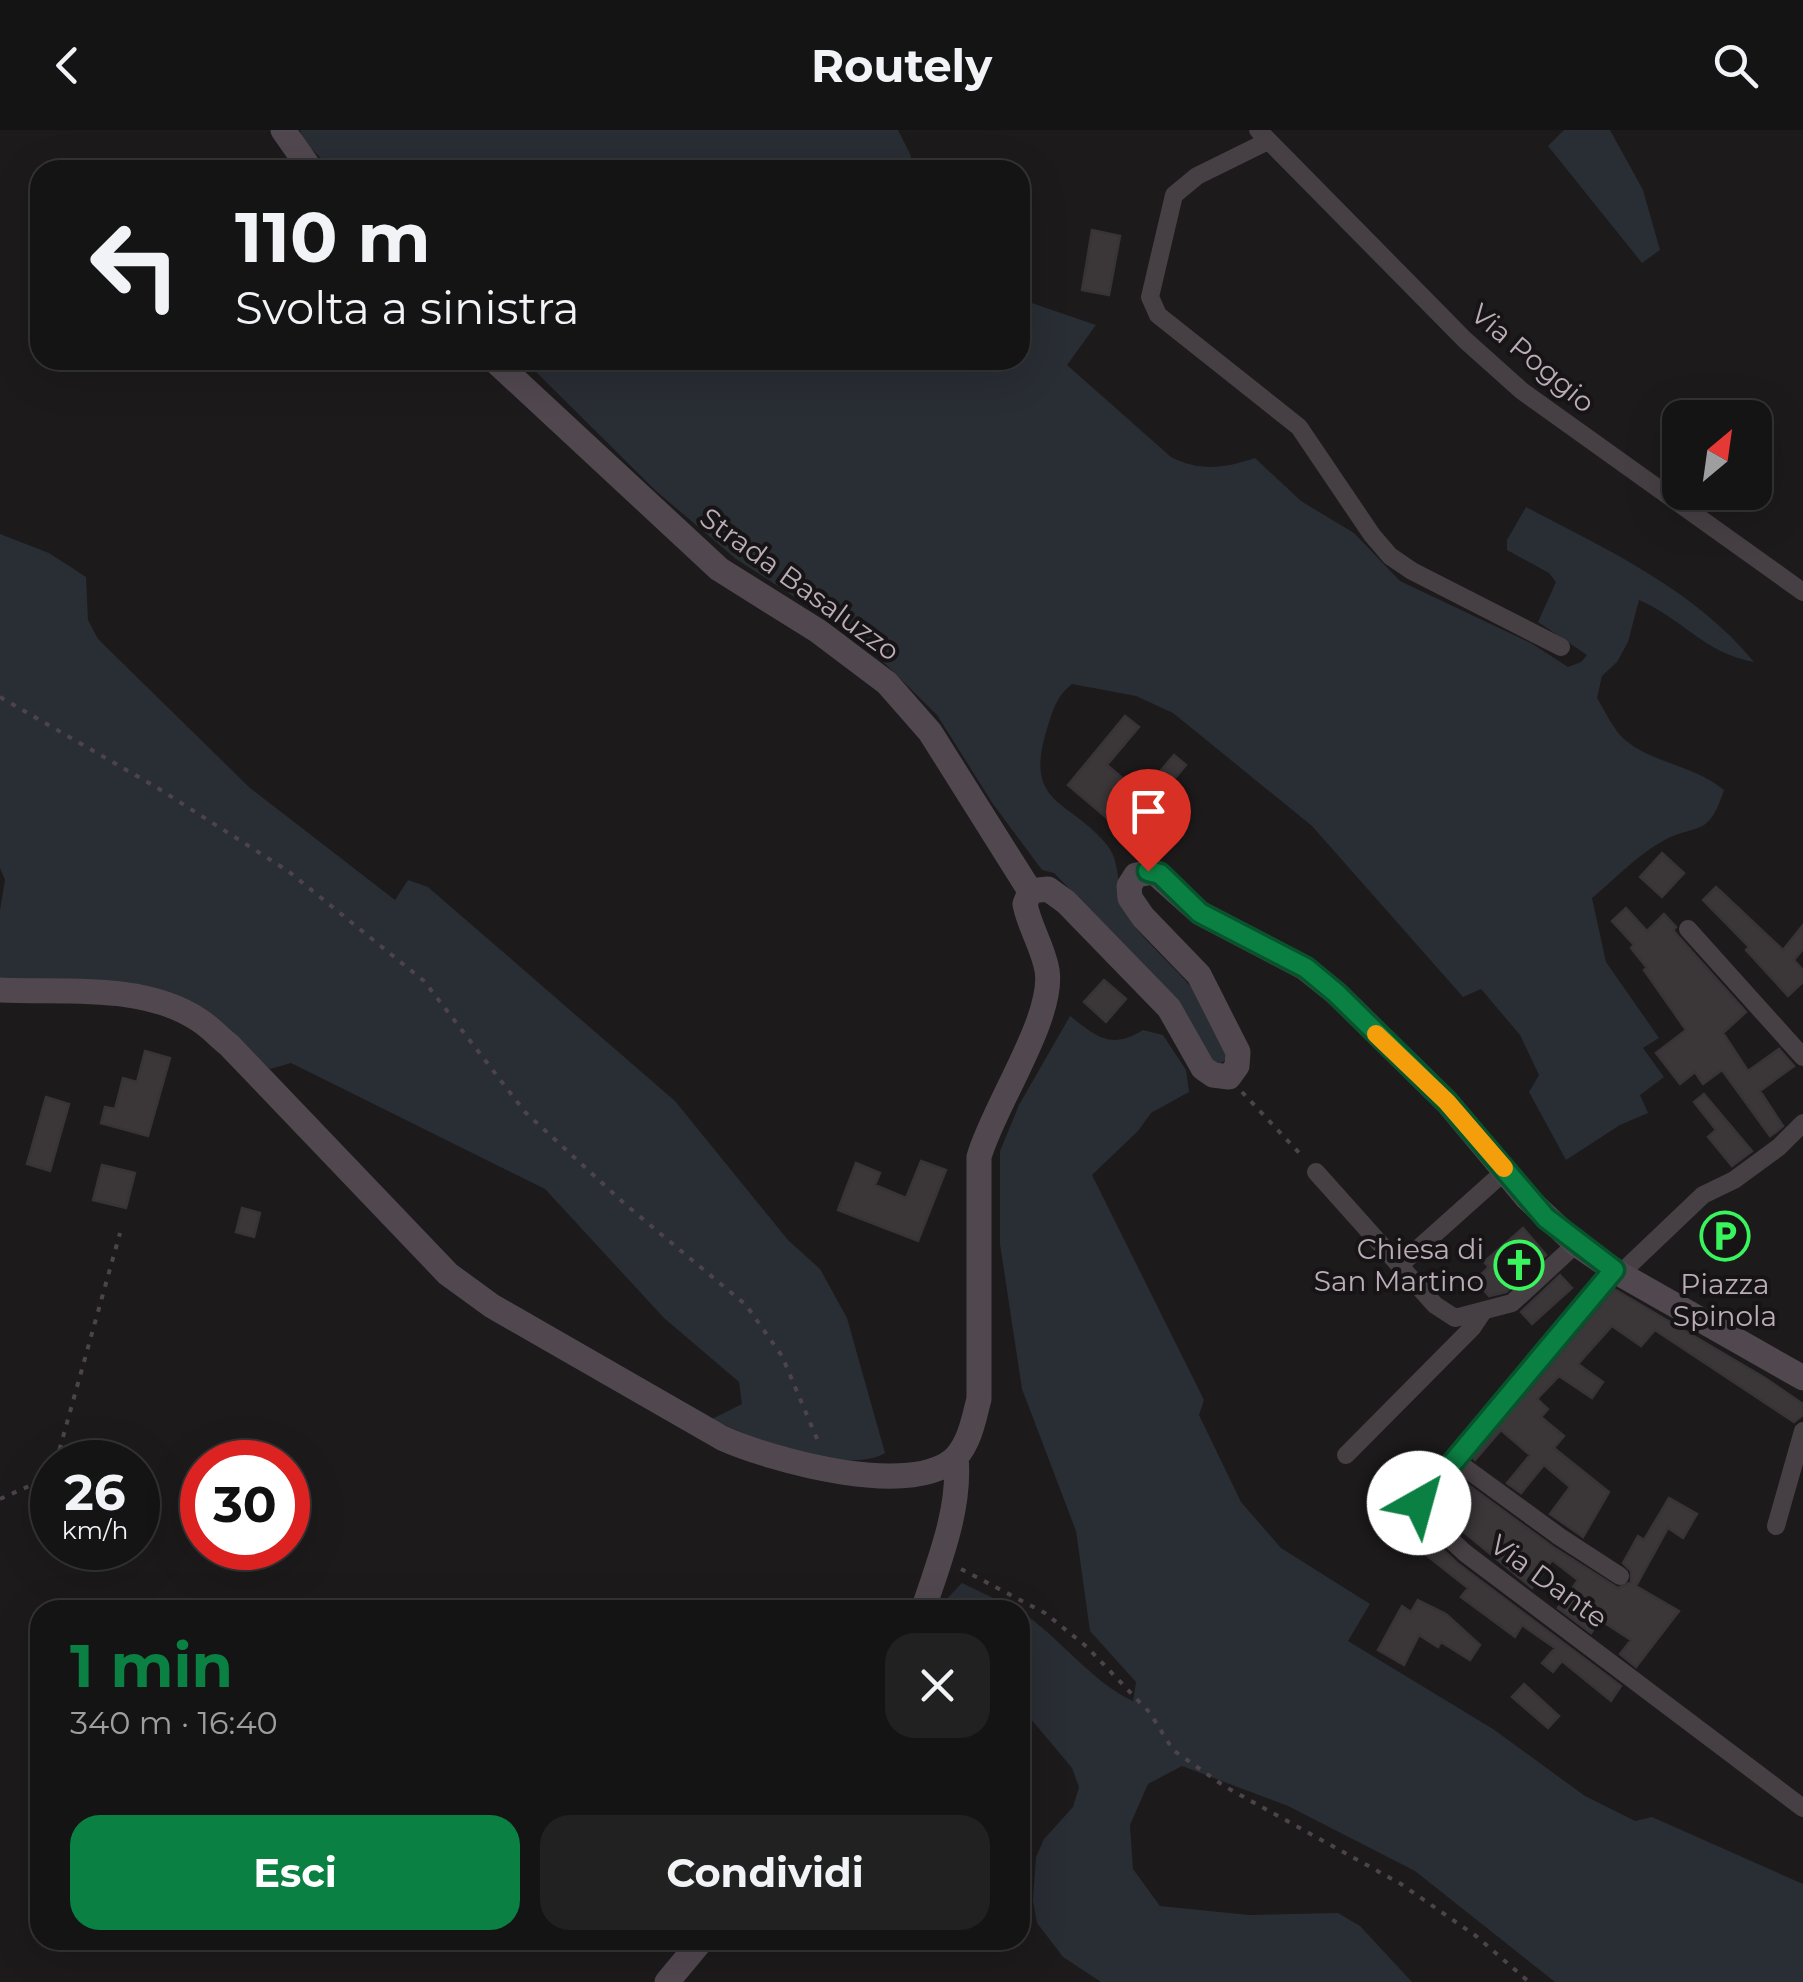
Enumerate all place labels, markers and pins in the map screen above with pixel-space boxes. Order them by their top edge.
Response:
pin [1106,769,1191,872]
parking icon: Piazza Spinola [1699,1210,1751,1262]
place label: Chiesa di San Martino [1314,1232,1484,1298]
church icon: Chiesa di San Martino [1493,1239,1545,1291]
place label: Piazza Spinola [1673,1267,1777,1333]

